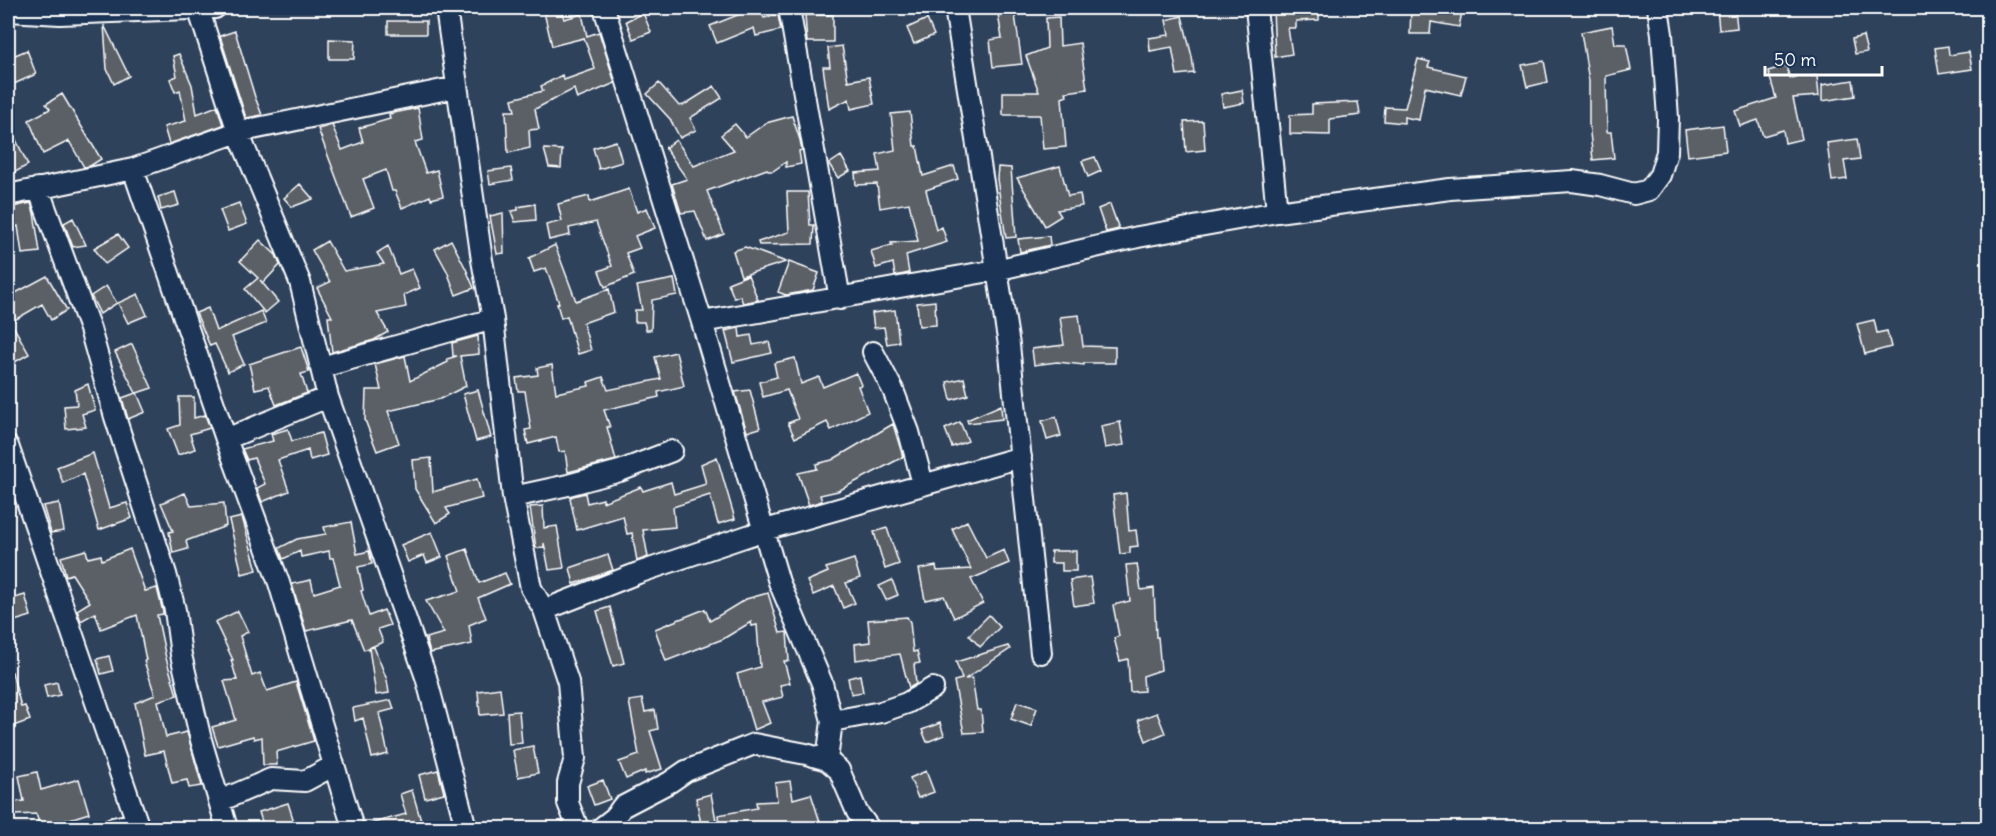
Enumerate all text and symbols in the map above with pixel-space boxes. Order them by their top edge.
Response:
scale bar [1765,39,1882,77]
text: 50 m [1774,48,1816,71]

